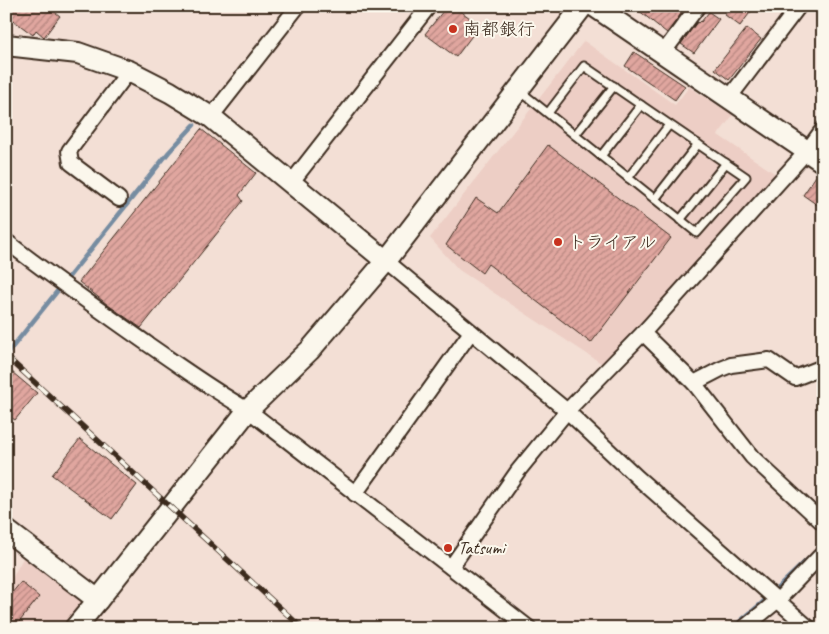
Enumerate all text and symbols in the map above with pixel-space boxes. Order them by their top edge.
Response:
place label: 南都銀行 [463,18,535,40]
marker: 南都銀行 [447,23,459,35]
place label: トライアル [568,231,656,253]
marker: トライアル [552,236,564,248]
place label: Tatsumi [458,537,507,559]
marker: Tatsumi [442,542,454,554]

